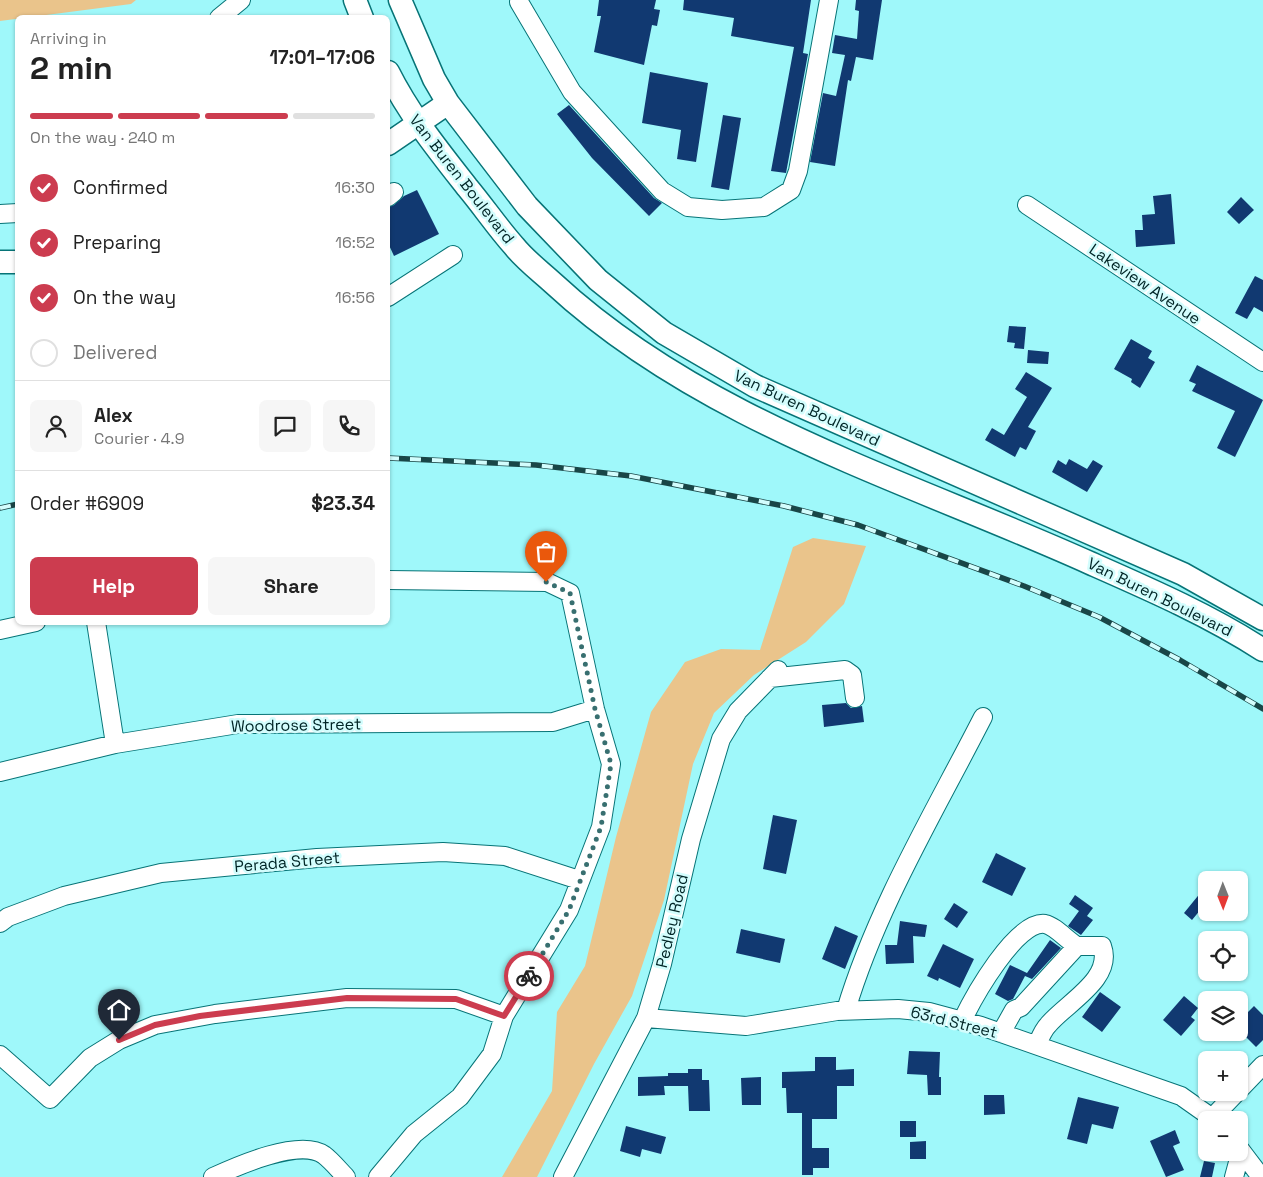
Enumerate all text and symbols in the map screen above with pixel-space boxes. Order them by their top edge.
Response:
text: Arriving in [30,28,107,49]
text: 17:01–17:06 [269,45,375,70]
text: 2 min [30,48,113,88]
street label: Van Buren Boulevard [405,110,519,248]
text: On the way · 240 m [30,127,175,148]
icon: check [30,174,58,202]
text: Confirmed [73,175,168,200]
text: 16:30 [335,177,375,198]
icon: check [30,229,58,257]
text: Preparing [73,230,161,255]
text: 16:52 [335,232,375,253]
street label: Lakeview Avenue [1085,239,1205,329]
icon: check [30,284,58,312]
text: On the way [73,285,176,310]
text: 16:56 [335,287,375,308]
text: Delivered [73,340,158,365]
street label: Van Buren Boulevard [731,365,883,451]
button: person [30,400,82,452]
button: chat [259,400,311,452]
button: phone [323,400,375,452]
text: Alex [94,403,133,428]
text: Courier · 4.9 [94,428,184,449]
text: Order #6909 [30,491,144,516]
text: $23.34 [311,491,375,516]
pin [525,531,567,582]
icon: bag [532,538,560,566]
street label: Van Buren Boulevard [1084,553,1236,641]
button: Help [30,557,198,615]
button: Share [208,557,375,615]
street label: Woodrose Street [231,713,361,737]
street label: Perada Street [233,847,341,877]
north arrow [1198,871,1248,921]
map controls [1198,871,1248,1161]
street label: Pedley Road [651,872,693,970]
button: locate [1198,931,1248,981]
courier [504,951,554,1001]
icon: bike [515,962,543,990]
pin [98,989,140,1040]
button: layers [1198,991,1248,1041]
icon: home [105,996,133,1024]
street label: 63rd Street [909,1001,999,1043]
button: + [1198,1051,1248,1101]
button: − [1198,1111,1248,1161]

